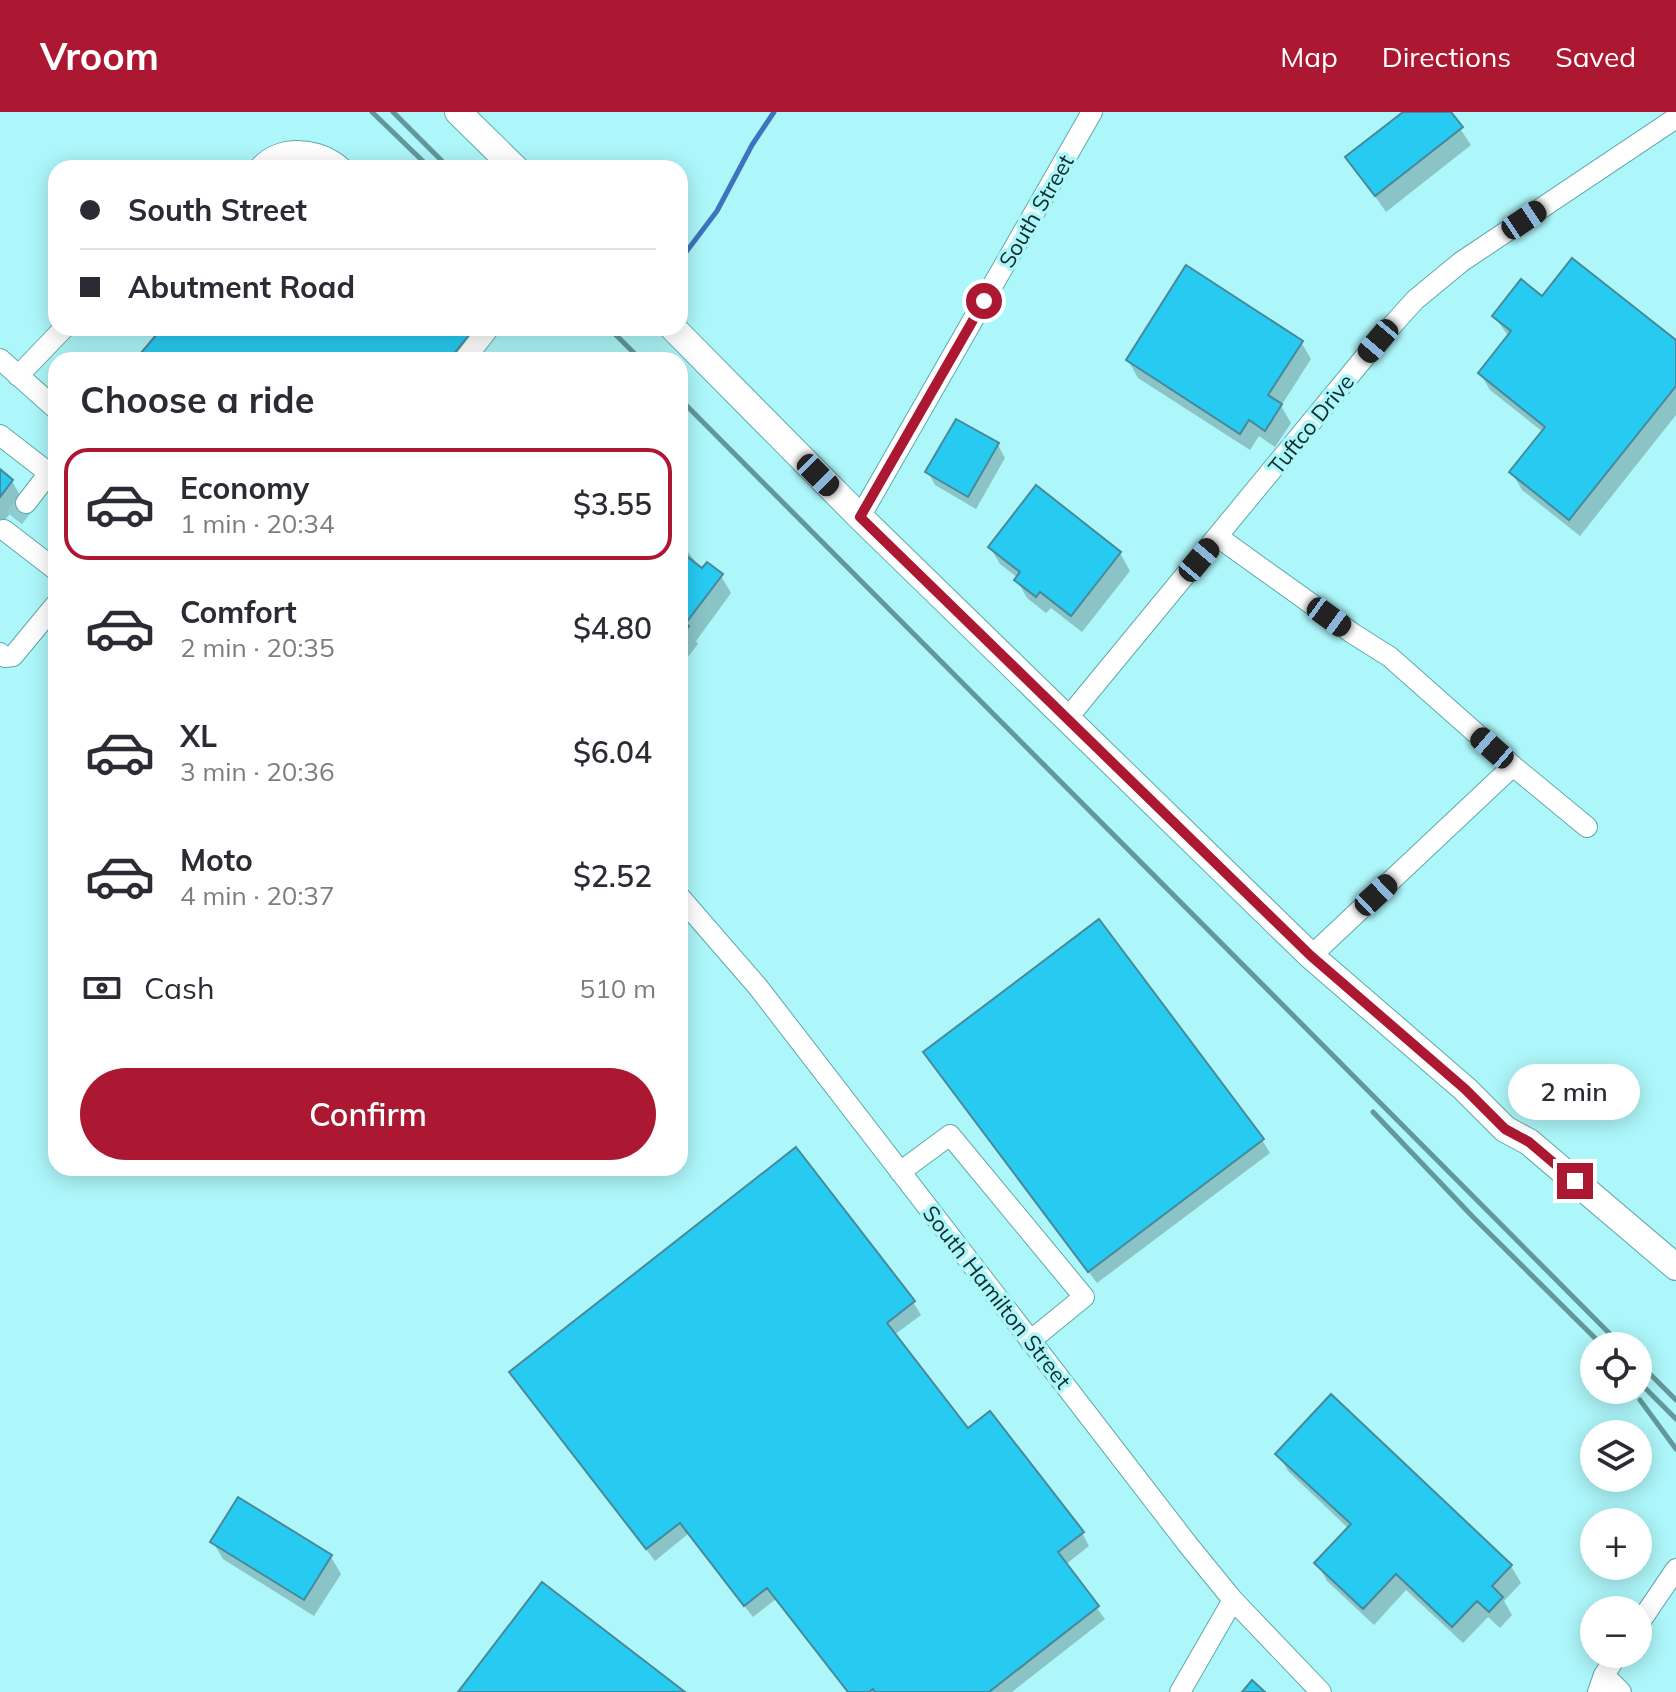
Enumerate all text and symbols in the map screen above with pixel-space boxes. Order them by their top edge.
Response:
text: Vroom [40,32,159,80]
text: Map [1280,39,1338,74]
text: Directions [1382,39,1511,74]
text: Saved [1555,39,1636,74]
street label: South Street [992,149,1080,273]
text: South Street [128,191,307,229]
car [1497,197,1551,243]
text: Abutment Road [128,268,355,306]
route start [966,283,1002,319]
car [1353,315,1403,367]
street label: Tuftco Drive [1262,368,1360,480]
text: Choose a ride [80,377,314,422]
car [793,450,843,500]
icon: car [84,468,156,540]
text: Economy [180,469,309,507]
text: $3.55 [573,485,652,523]
text: 1 min · 20:34 [180,507,335,540]
car [1174,534,1224,586]
icon: car [84,592,156,664]
text: Comfort [180,593,297,631]
car [1303,593,1355,641]
text: $4.80 [573,609,652,647]
text: 2 min · 20:35 [180,631,335,664]
icon: car [84,716,156,788]
text: XL [180,717,217,755]
car [1466,723,1518,773]
text: $6.04 [573,733,652,771]
text: 3 min · 20:36 [180,755,335,788]
icon: car [84,840,156,912]
text: Moto [180,841,253,879]
text: $2.52 [573,857,652,895]
car [1350,870,1402,920]
text: 4 min · 20:37 [180,879,335,912]
icon: cash [80,966,124,1010]
text: Cash [144,969,215,1007]
text: 510 m [580,972,656,1005]
callout: 2 min [1509,1065,1641,1121]
button: Confirm [80,1068,656,1160]
text: 2 min [1540,1075,1608,1108]
route end [1557,1163,1593,1199]
street label: South Hamilton Street [917,1200,1077,1394]
map controls [1580,1332,1652,1668]
button: locate [1580,1332,1652,1404]
button: layers [1580,1420,1652,1492]
button: + [1580,1508,1652,1580]
button: − [1580,1596,1652,1668]

